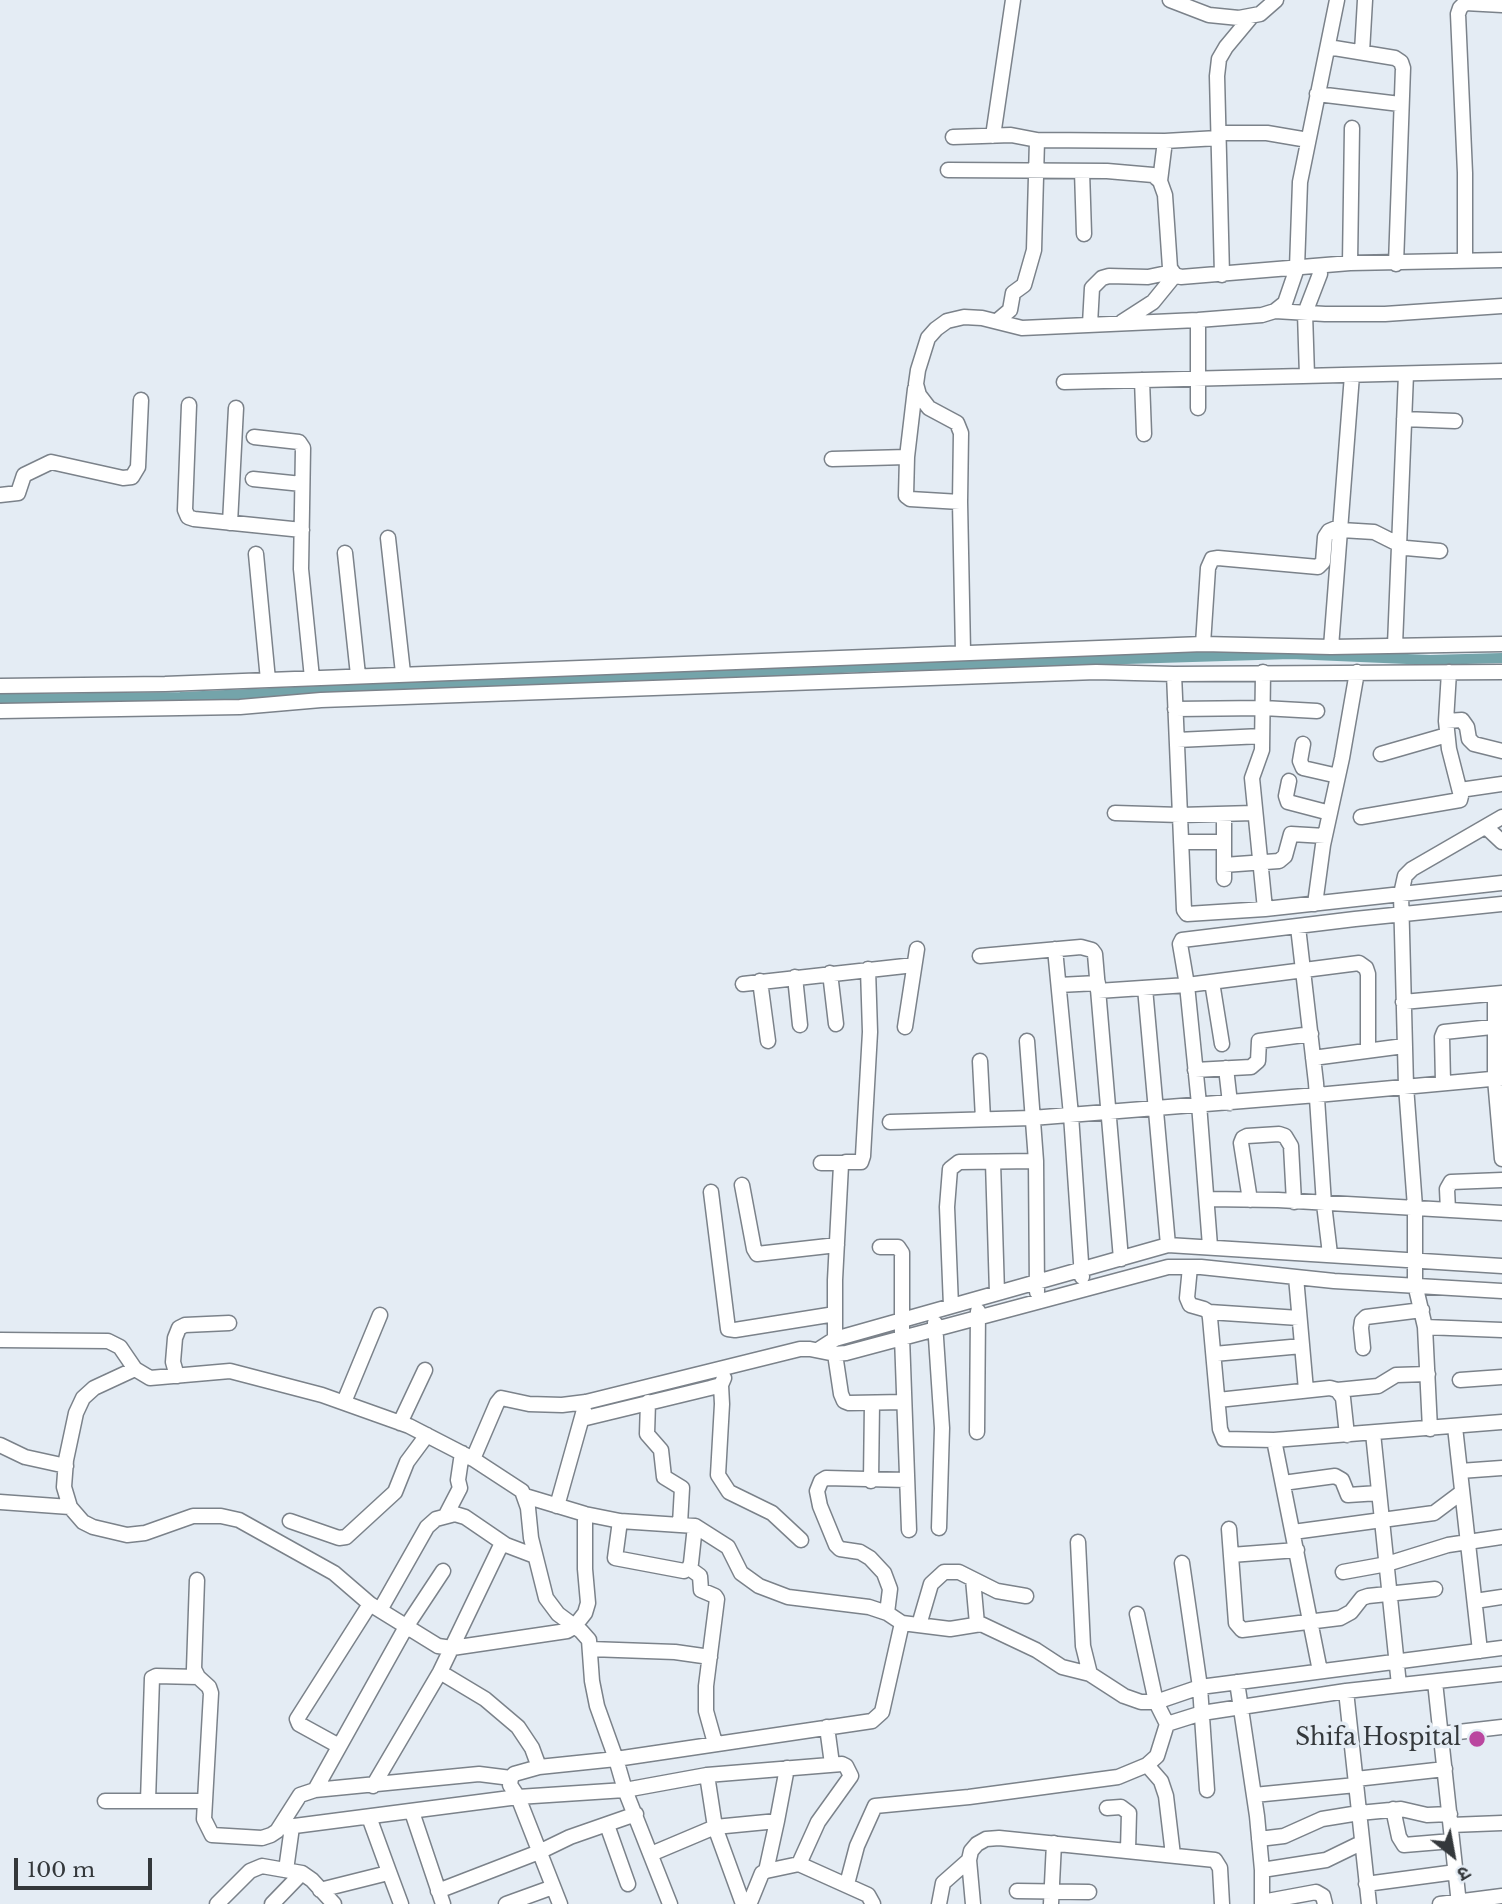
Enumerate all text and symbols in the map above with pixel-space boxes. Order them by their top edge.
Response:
place label: Shifa Hospital [1295,1725,1461,1753]
marker: Shifa Hospital [1467,1729,1487,1749]
north arrow [1418,1820,1488,1890]
scale bar [18,1844,156,1888]
text: 100 m [27,1857,95,1883]
text: उ [1453,1861,1475,1886]

